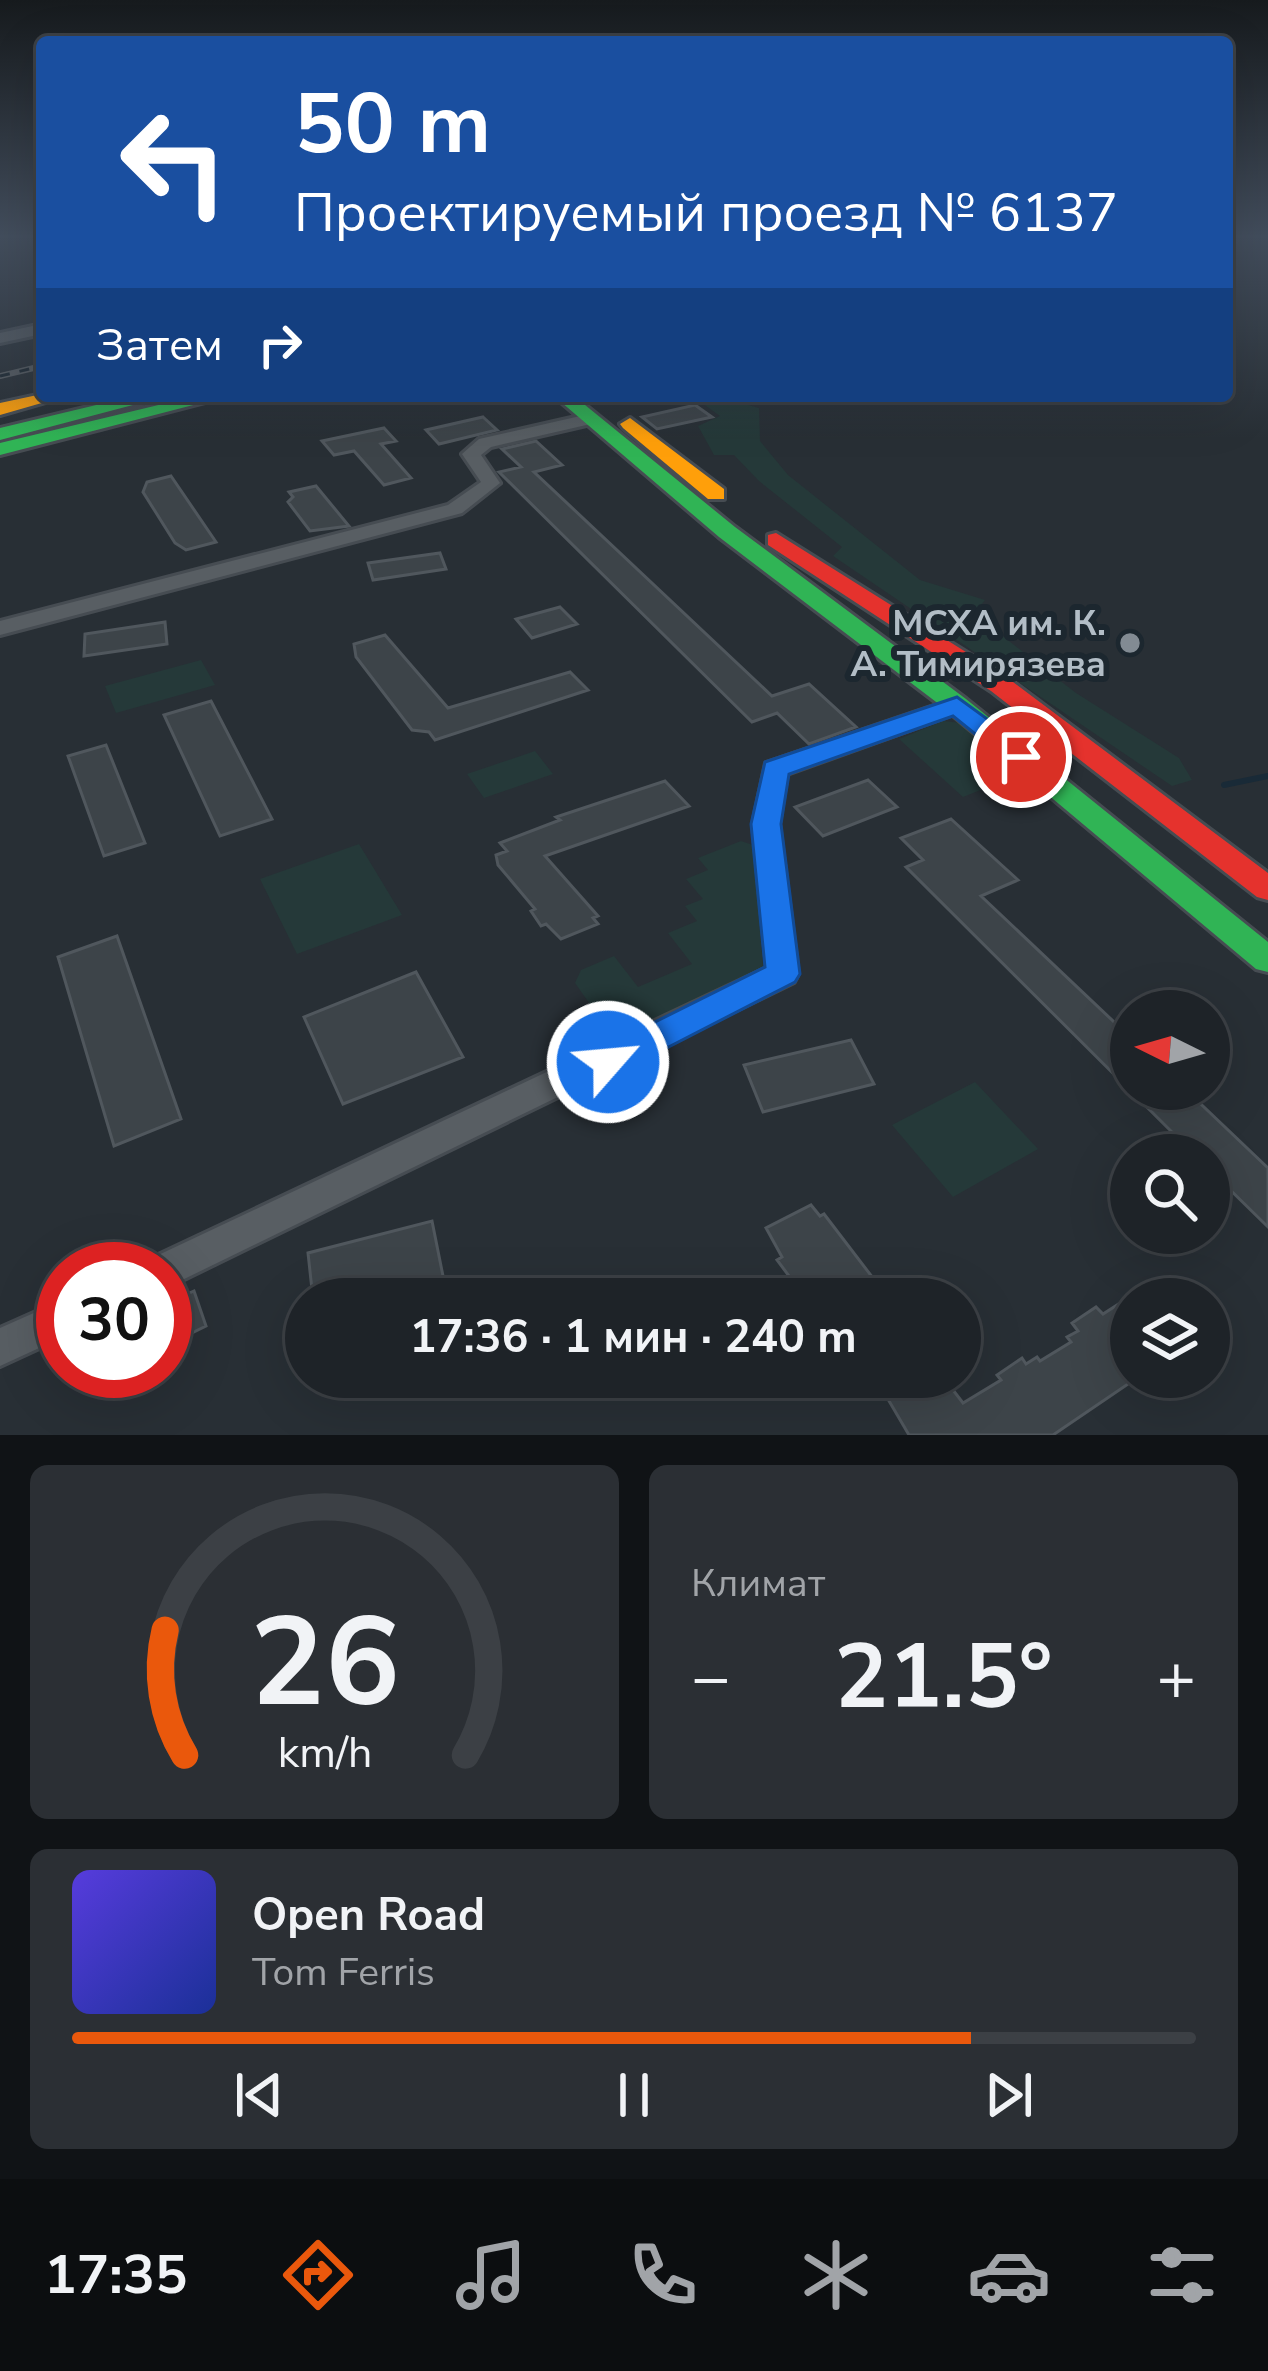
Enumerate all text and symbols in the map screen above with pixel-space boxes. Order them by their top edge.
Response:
text: 50 m [294,67,491,182]
icon: left [96,84,252,240]
text: Проектируемый проезд № 6137 [294,176,1118,250]
icon: right [247,312,313,378]
text: Затем [96,315,223,376]
place label: МСХА им. К. А. Тимирязева [851,599,1106,689]
marker: МСХА им. К. А. Тимирязева [1117,630,1143,656]
pin [970,706,1072,808]
icon: arrive [988,724,1054,790]
north arrow [1110,990,1230,1110]
map controls [1110,990,1230,1398]
position arrow [545,999,671,1125]
button: search [1110,1134,1230,1254]
speed limit sign: 30 [36,1242,192,1398]
button: layers [1110,1278,1230,1398]
text: 17:36 · 1 мин · 240 m [409,1307,857,1368]
text: Климат [691,1557,825,1610]
text: 26 [250,1578,399,1748]
text: 21.5° [834,1616,1053,1739]
text: − [691,1633,731,1723]
text: + [1156,1633,1196,1723]
text: km/h [277,1724,372,1782]
text: Open Road [252,1885,485,1946]
text: Tom Ferris [252,1946,435,1999]
icon: previous [226,2062,292,2128]
icon: pause [601,2062,667,2128]
icon: next [976,2062,1042,2128]
icon: directions [276,2233,360,2317]
icon: music [449,2233,533,2317]
icon: phone [621,2233,705,2317]
icon: climate [794,2233,878,2317]
icon: car [967,2233,1051,2317]
icon: filters [1140,2233,1224,2317]
text: 17:35 [44,2238,187,2312]

